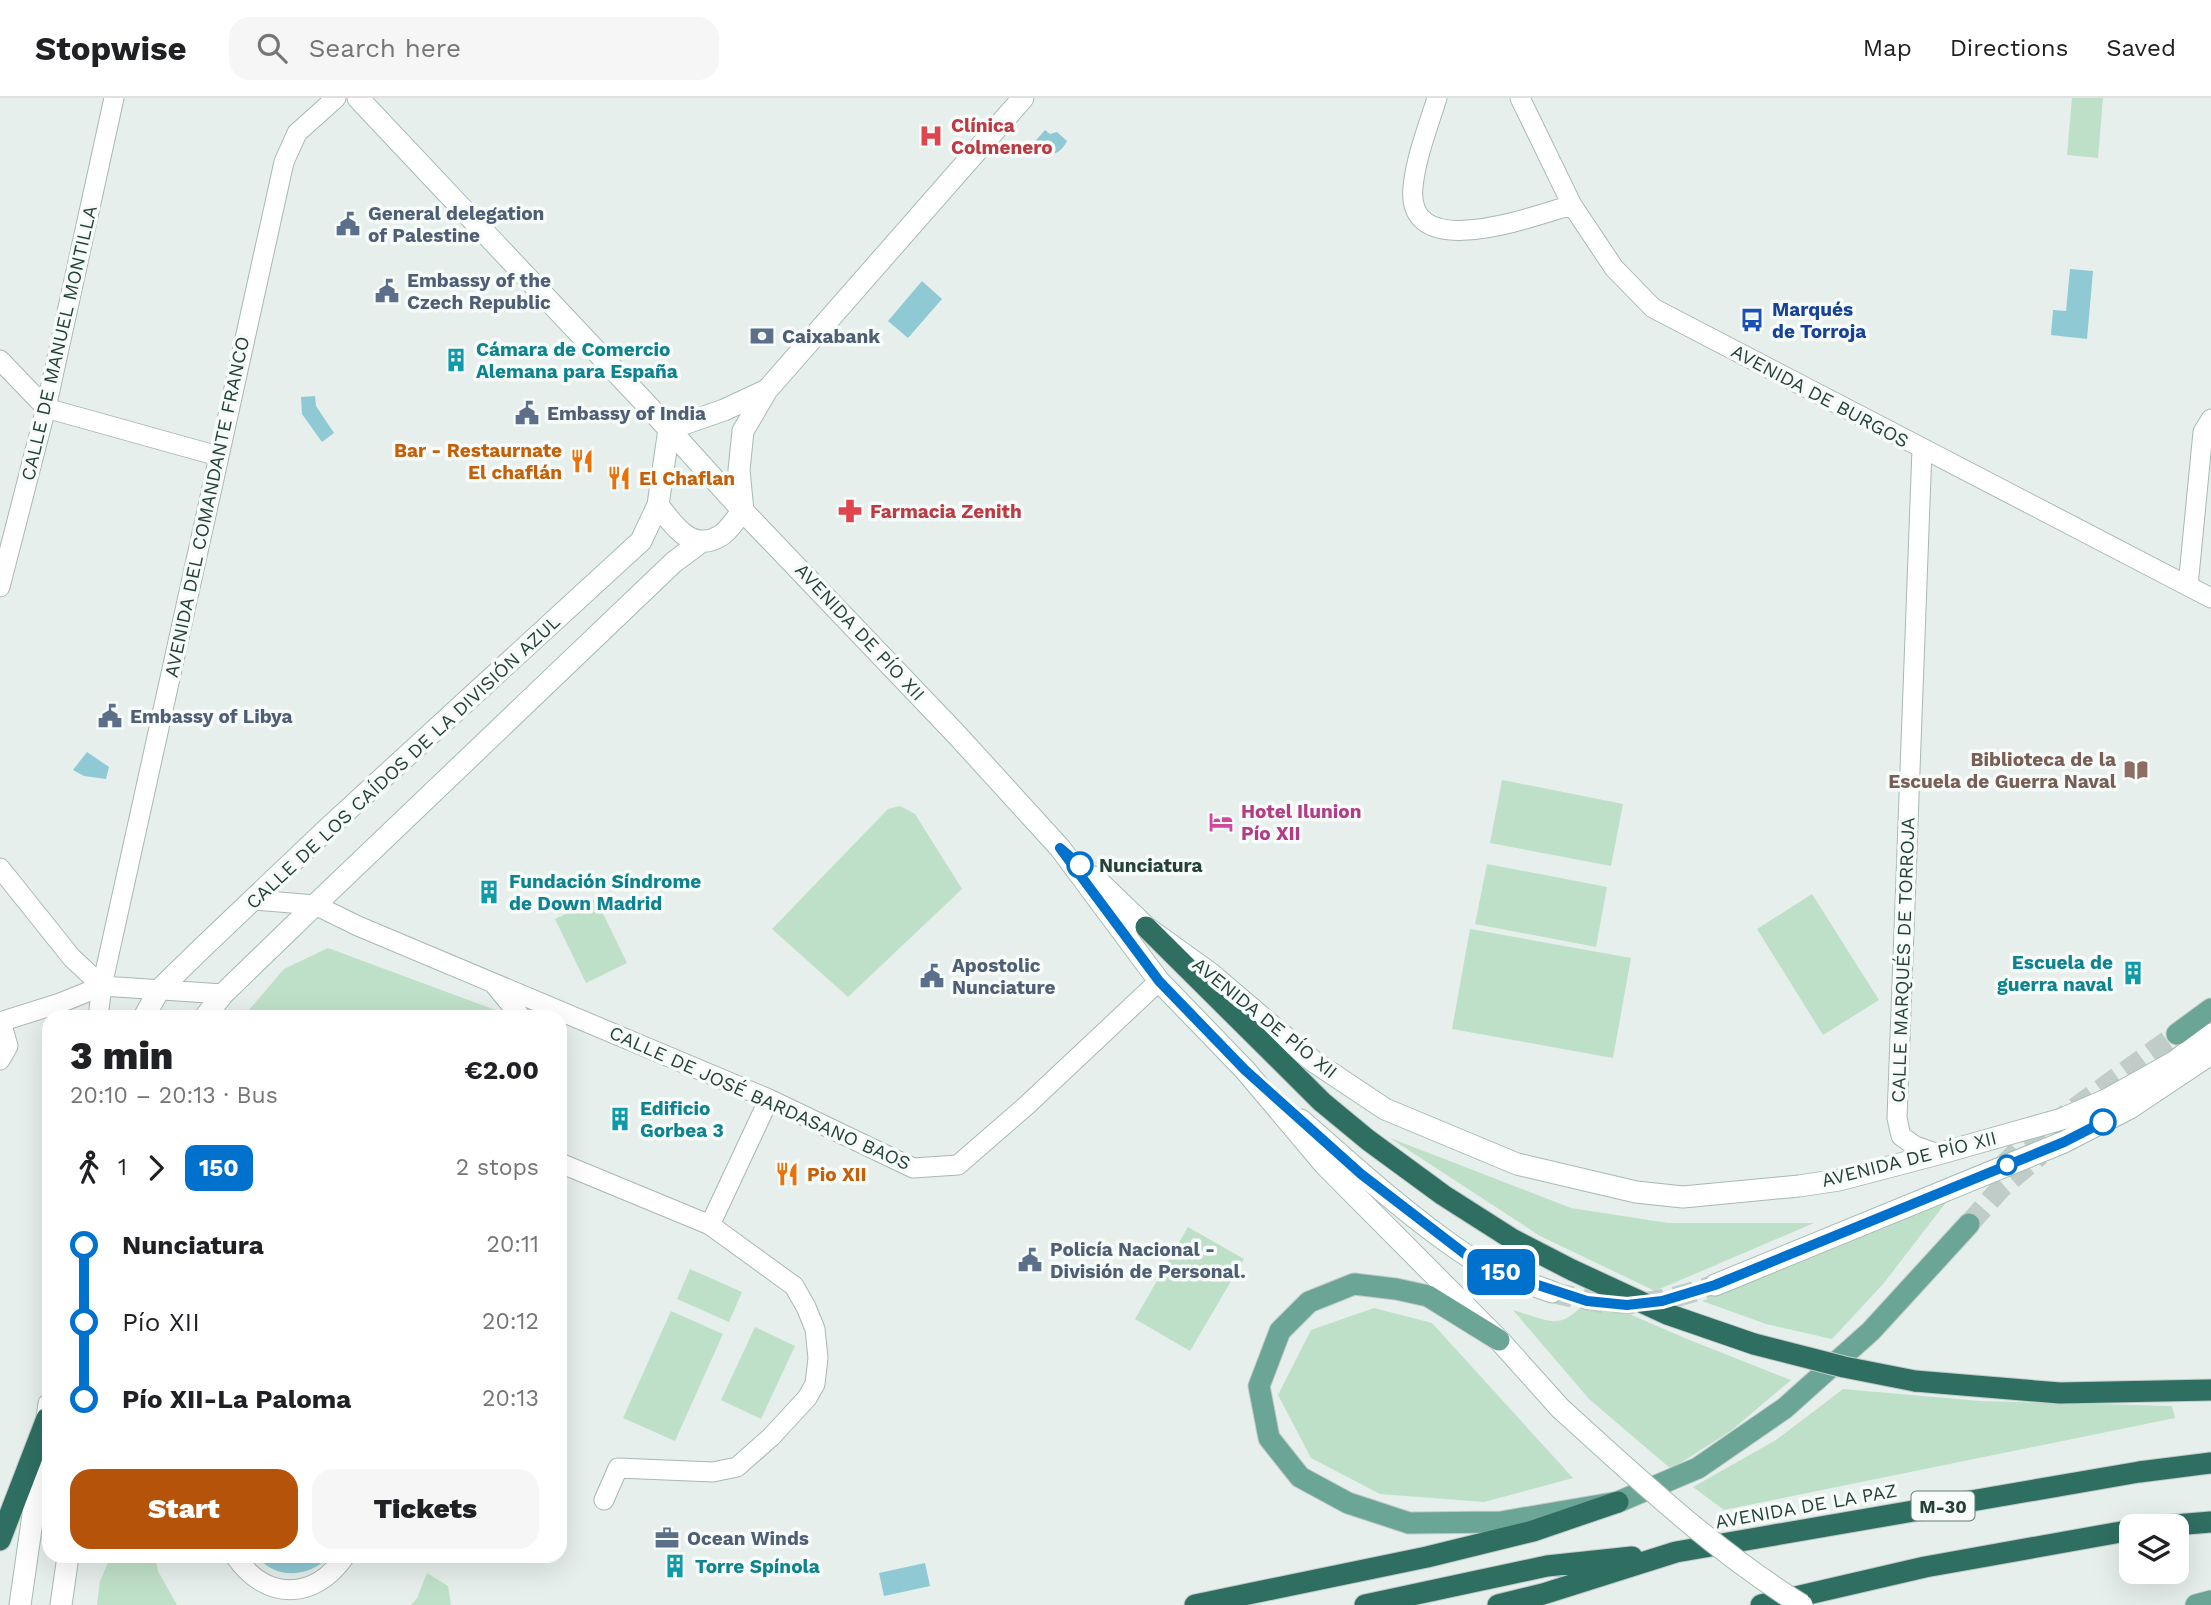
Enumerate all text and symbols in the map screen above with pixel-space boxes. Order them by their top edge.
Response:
search box [229,17,719,80]
text: Stopwise [35,29,187,68]
icon: search [253,29,291,67]
text: Search here [309,33,461,63]
text: Map [1863,34,1912,62]
text: Directions [1950,34,2068,62]
text: Saved [2106,34,2176,62]
place label: Clínica Colmenero [951,114,1053,159]
hospital icon: Clínica Colmenero [917,122,945,150]
place label: General delegation of Palestine [368,202,544,247]
street label: CALLE DE MANUEL MONTILLA [16,203,102,483]
public building icon: General delegation of Palestine [334,210,362,238]
place label: Embassy of the Czech Republic [407,269,551,314]
public building icon: Embassy of the Czech Republic [373,277,401,305]
place label: Marqués de Torroja [1772,298,1866,343]
bus stop icon: Marqués de Torroja [1738,306,1766,334]
bank icon: Caixabank [748,322,776,350]
place label: Caixabank [782,325,880,348]
street label: AVENIDA DEL COMANDANTE FRANCO [160,334,254,680]
place label: Cámara de Comercio Alemana para España [476,338,678,383]
street label: AVENIDA DE BURGOS [1727,339,1913,453]
building icon: Cámara de Comercio Alemana para España [442,346,470,374]
public building icon: Embassy of India [513,399,541,427]
place label: Embassy of India [547,402,706,425]
place label: Bar - Restaurnate El chaflán [394,439,562,484]
restaurant icon: Bar - Restaurnate El chaflán [568,447,596,475]
restaurant icon: El Chaflan [605,464,633,492]
place label: El Chaflan [639,467,735,490]
pharmacy icon: Farmacia Zenith [836,497,864,525]
place label: Farmacia Zenith [870,500,1022,523]
street label: AVENIDA DE PÍO XII [790,558,930,706]
street label: CALLE DE LOS CAÍDOS DE LA DIVISIÓN AZUL [241,610,565,914]
public building icon: Embassy of Libya [96,702,124,730]
place label: Embassy of Libya [130,705,293,728]
place label: Biblioteca de la Escuela de Guerra Naval [1888,748,2117,793]
library icon: Biblioteca de la Escuela de Guerra Naval [2122,756,2150,784]
place label: Hotel Ilunion Pío XII [1241,800,1361,845]
hotel icon: Hotel Ilunion Pío XII [1207,808,1235,836]
street label: CALLE MARQUÉS DE TORROJA [1887,816,1919,1103]
marker: Nunciatura [1067,852,1093,878]
place label: Nunciatura [1099,854,1203,877]
place label: Fundación Síndrome de Down Madrid [509,870,701,915]
building icon: Fundación Síndrome de Down Madrid [475,878,503,906]
place label: Escuela de guerra naval [1997,951,2114,996]
street label: AVENIDA DE PÍO XII [1188,953,1342,1083]
place label: Apostolic Nunciature [952,954,1056,999]
building icon: Escuela de guerra naval [2119,959,2147,987]
public building icon: Apostolic Nunciature [918,962,946,990]
street label: CALLE DE JOSÉ BARDASANO BAOS [606,1021,914,1175]
text: 3 min [70,1034,173,1078]
text: €2.00 [464,1055,539,1085]
text: 20:10 – 20:13 · Bus [70,1082,278,1109]
place label: Edificio Gorbea 3 [640,1097,724,1142]
building icon: Edificio Gorbea 3 [606,1105,634,1133]
unlabelled marker [2090,1109,2116,1135]
street label: AVENIDA DE PÍO XII [1819,1126,1999,1192]
icon: walk [70,1149,108,1187]
icon: forward [137,1149,175,1187]
text: 1 [118,1154,127,1181]
text: 150 [199,1154,239,1182]
text: 2 stops [456,1154,539,1181]
unlabelled marker [1997,1155,2017,1175]
restaurant icon: Pio XII [773,1160,801,1188]
place label: Pio XII [807,1163,867,1186]
text: Nunciatura [122,1230,264,1260]
text: 20:11 [487,1231,539,1258]
place label: Policía Nacional - División de Personal. [1050,1238,1246,1283]
public building icon: Policía Nacional - División de Personal. [1016,1246,1044,1274]
line badge: 150 [1461,1249,1541,1295]
text: 150 [1481,1258,1521,1286]
text: Pío XII [122,1307,200,1337]
text: 20:12 [482,1308,539,1335]
text: Pío XII-La Paloma [122,1384,351,1414]
text: 20:13 [482,1385,539,1412]
button: Start [70,1469,298,1549]
button: Tickets [312,1469,539,1549]
street label: AVENIDA DE LA PAZ [1713,1479,1899,1533]
road number: M-30 [1912,1492,1974,1520]
map controls [2119,1514,2189,1584]
button: layers [2119,1514,2189,1584]
office icon: Ocean Winds [653,1524,681,1552]
place label: Ocean Winds [687,1527,809,1550]
building icon: Torre Spínola [661,1552,689,1580]
place label: Torre Spínola [695,1555,820,1578]

